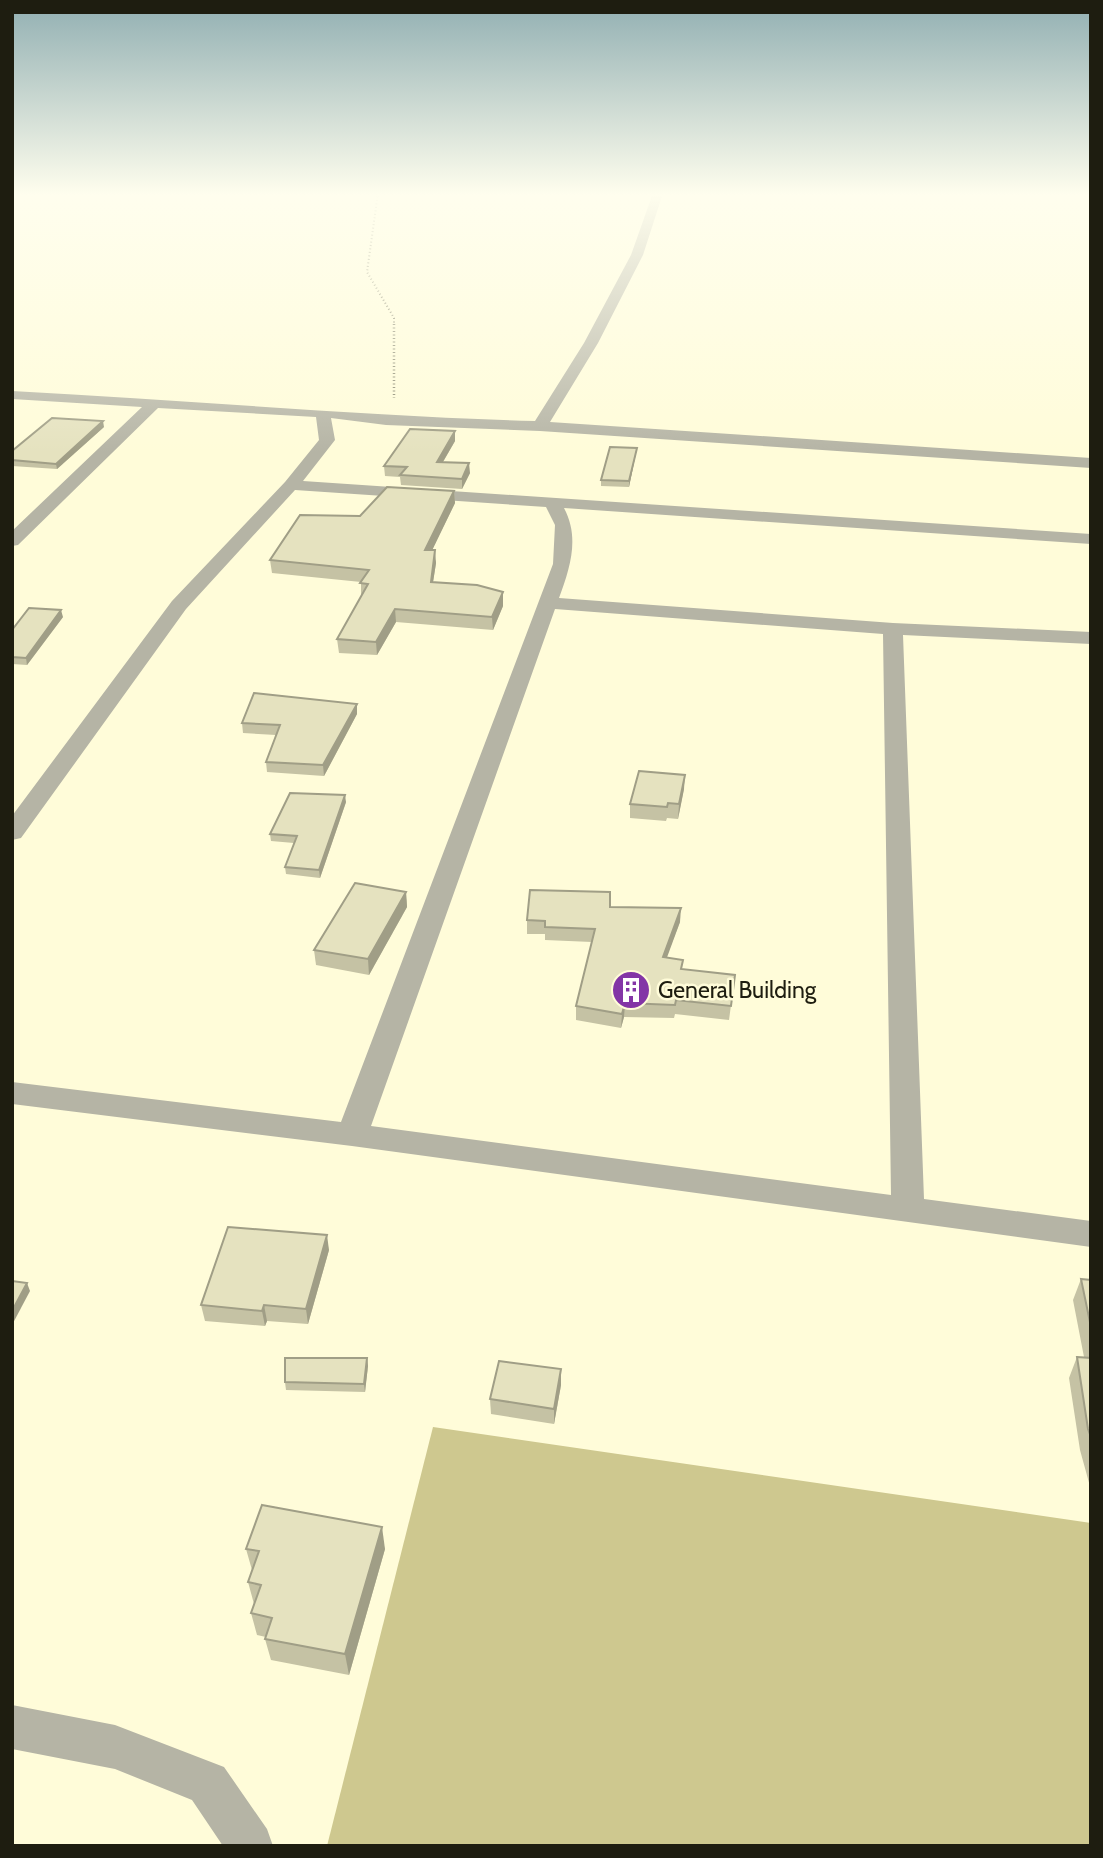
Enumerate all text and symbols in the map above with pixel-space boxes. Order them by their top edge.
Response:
building icon: General Building [610,969,652,1011]
place label: General Building [658,976,817,1004]

